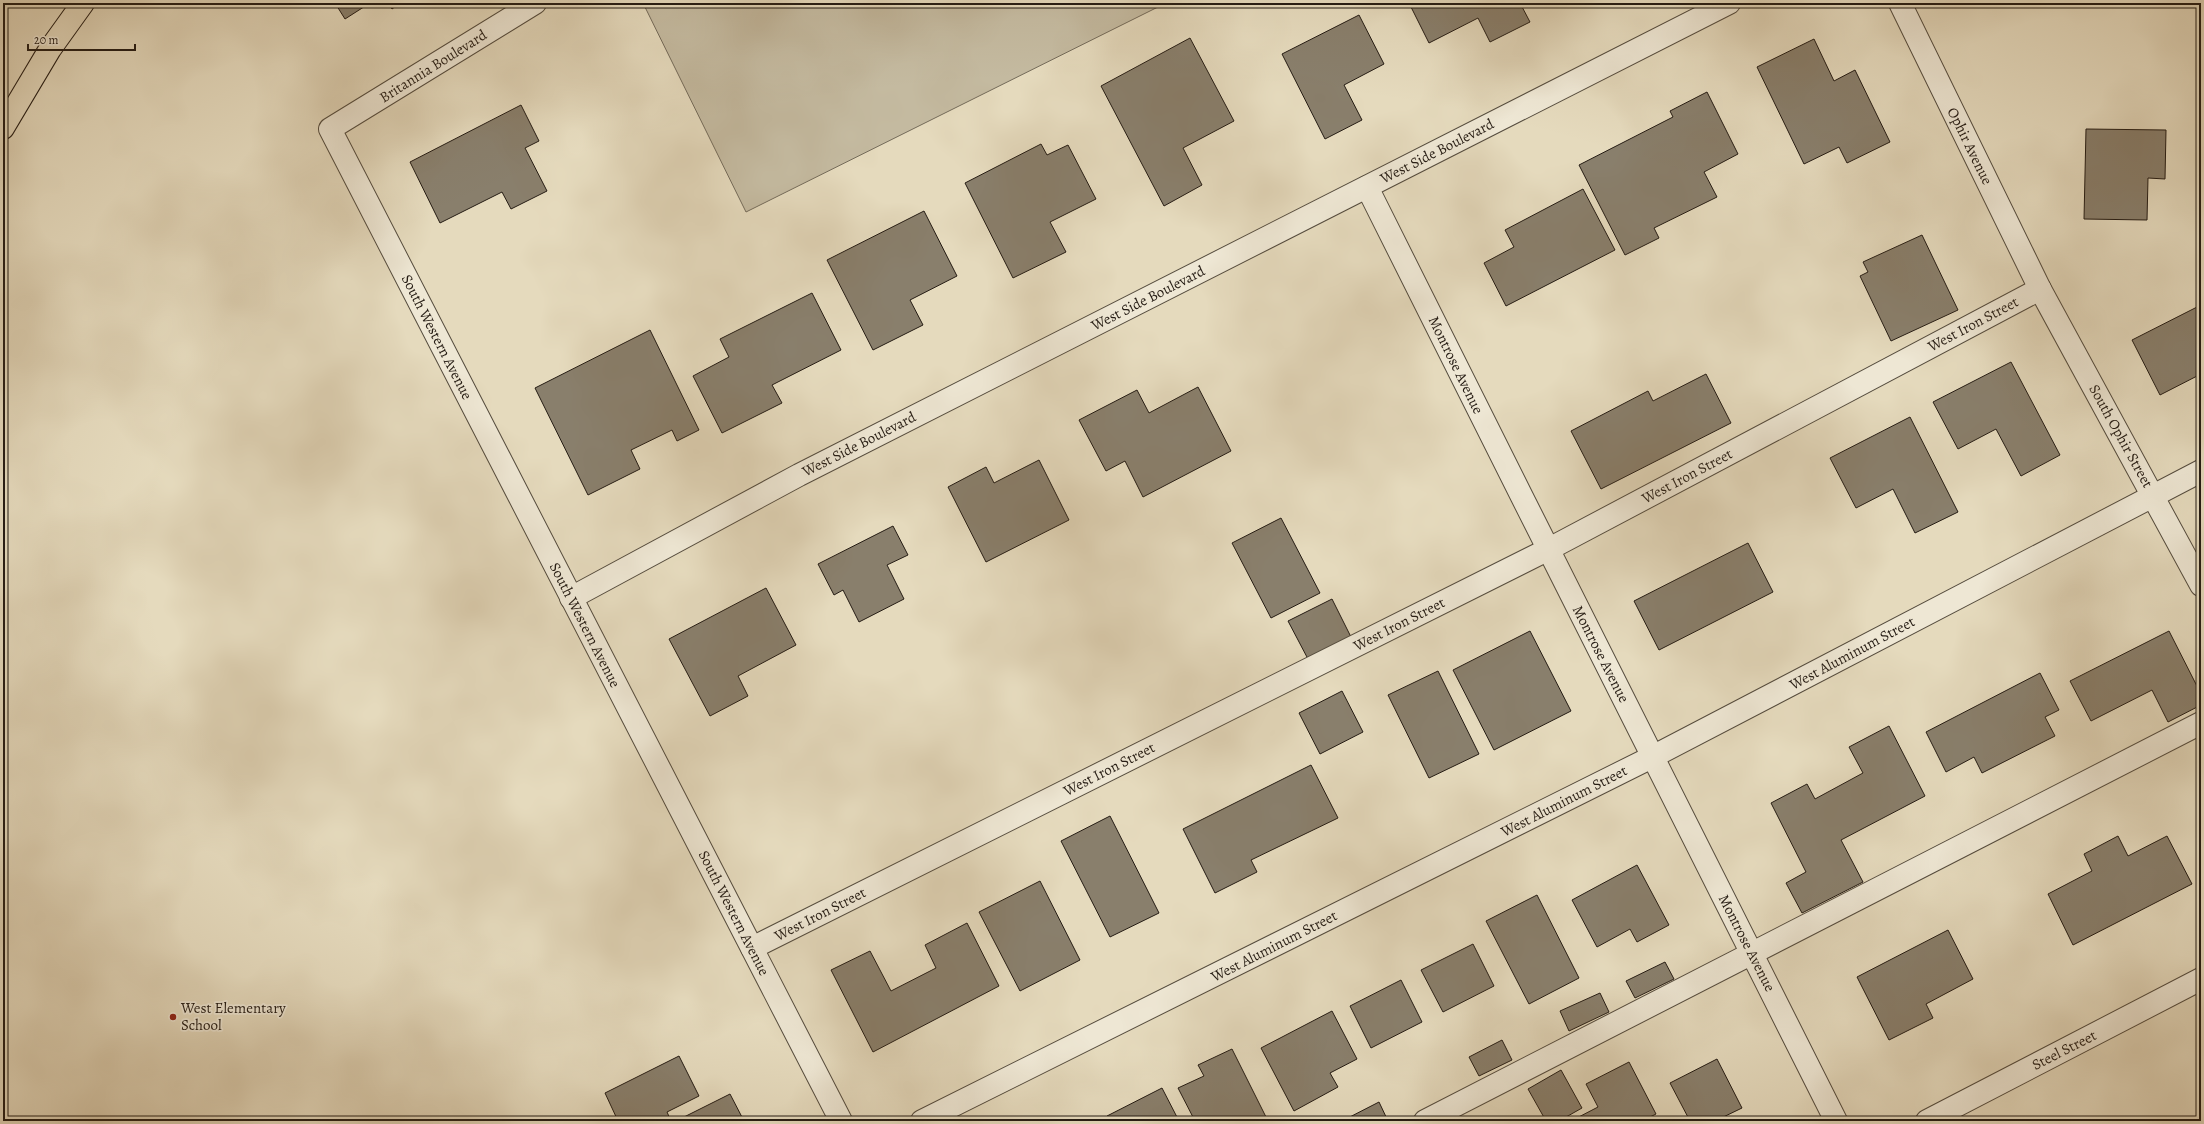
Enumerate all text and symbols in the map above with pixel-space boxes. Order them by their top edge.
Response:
street label: Britannia Boulevard [375,24,491,107]
scale bar [28,26,135,52]
text: 20 m [34,32,58,48]
street label: Ophir Avenue [1943,104,1998,188]
street label: West Side Boulevard [1376,113,1498,189]
street label: West Side Boulevard [1087,260,1209,336]
street label: South Western Avenue [397,271,477,403]
street label: West Iron Street [1923,292,2022,357]
street label: Montrose Avenue [1424,313,1488,417]
street label: South Ophir Street [2084,381,2158,491]
street label: West Side Boulevard [798,406,920,482]
street label: West Iron Street [1637,444,1736,509]
street label: South Western Avenue [545,559,625,691]
street label: West Iron Street [1349,592,1448,656]
street label: Montrose Avenue [1568,602,1634,706]
street label: West Aluminum Street [1785,611,1918,695]
street label: West Iron Street [1059,737,1158,801]
street label: West Aluminum Street [1497,760,1631,842]
street label: South Western Avenue [694,847,774,979]
street label: West Iron Street [770,882,869,946]
street label: Montrose Avenue [1714,891,1780,995]
street label: West Aluminum Street [1207,905,1341,987]
place label: West Elementary School [180,998,286,1035]
marker: West Elementary School [168,1012,178,1022]
street label: Steel Street [2028,1025,2100,1075]

